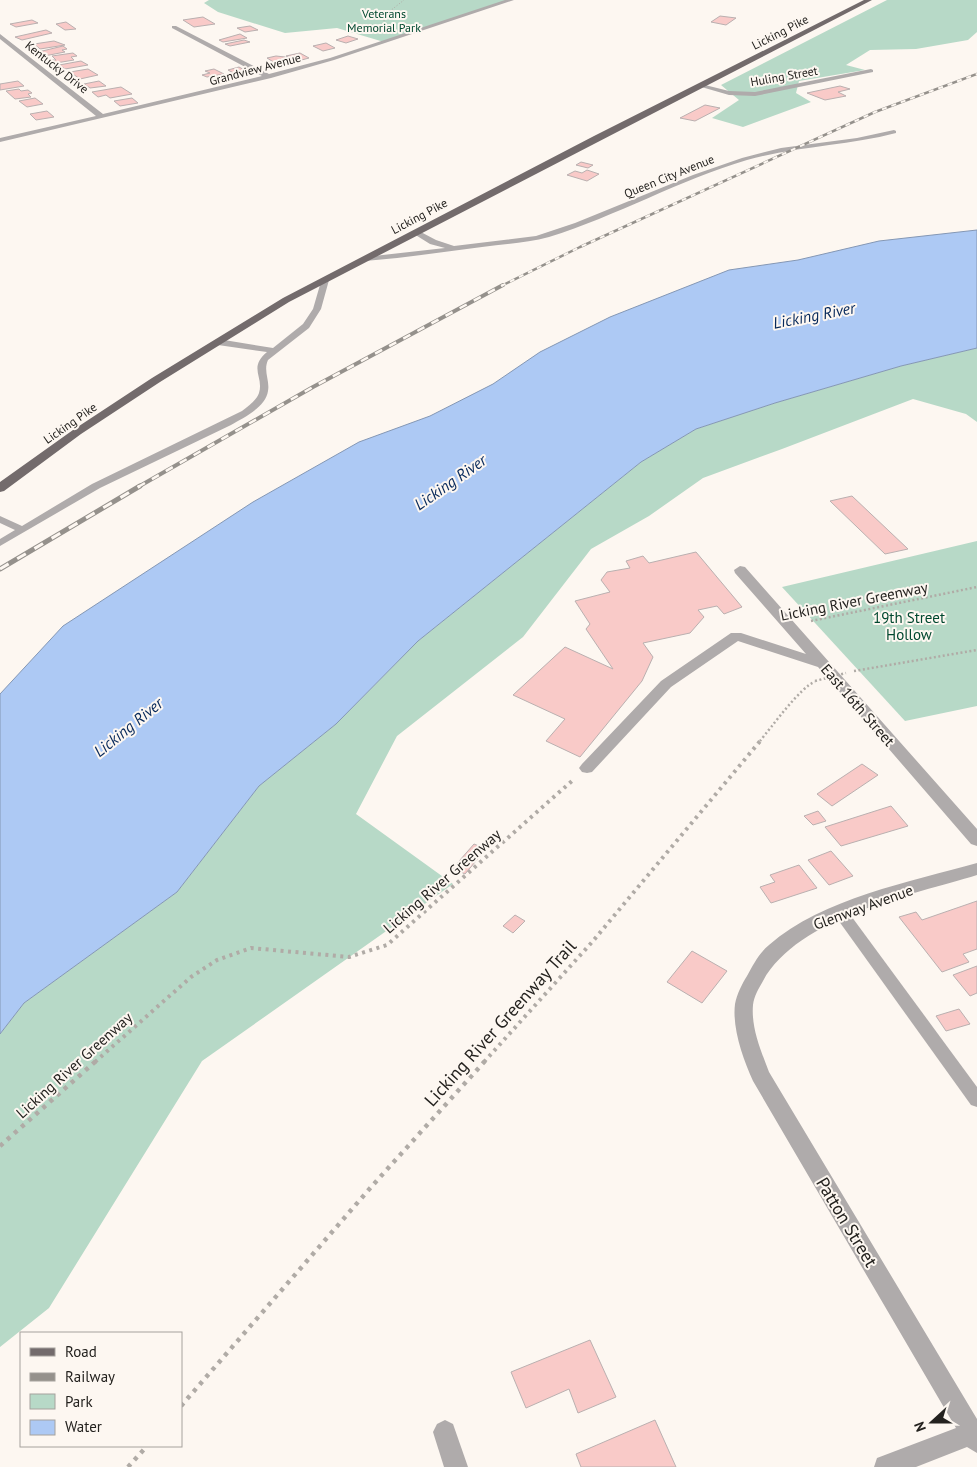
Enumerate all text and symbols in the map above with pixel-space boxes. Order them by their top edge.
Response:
park label: Veterans Memorial Park [347,6,421,35]
street label: Licking Pike [749,11,811,53]
street label: Kentucky Drive [22,38,92,96]
street label: Grandview Avenue [208,50,302,88]
street label: Huling Street [749,63,819,89]
street label: Queen City Avenue [622,151,716,201]
street label: Licking Pike [388,195,450,237]
water label: Licking River [771,297,859,333]
street label: Licking Pike [40,399,100,447]
water label: Licking River [410,449,491,514]
street label: Licking River Greenway [779,577,929,625]
park label: 19th Street Hollow [873,608,945,644]
street label: East 16th Street [817,660,899,750]
water label: Licking River [89,692,168,761]
street label: Licking River Greenway [379,825,505,937]
street label: Glenway Avenue [811,880,915,934]
street label: Licking River Greenway Trail [419,934,581,1111]
street label: Licking River Greenway [12,1008,136,1122]
street label: Patton Street [811,1173,883,1271]
legend [20,1332,182,1447]
text: Road [65,1342,97,1361]
text: Railway [65,1367,115,1386]
text: Park [65,1392,93,1411]
north arrow [907,1397,957,1447]
text: Water [65,1417,102,1436]
text: N [910,1419,930,1434]

